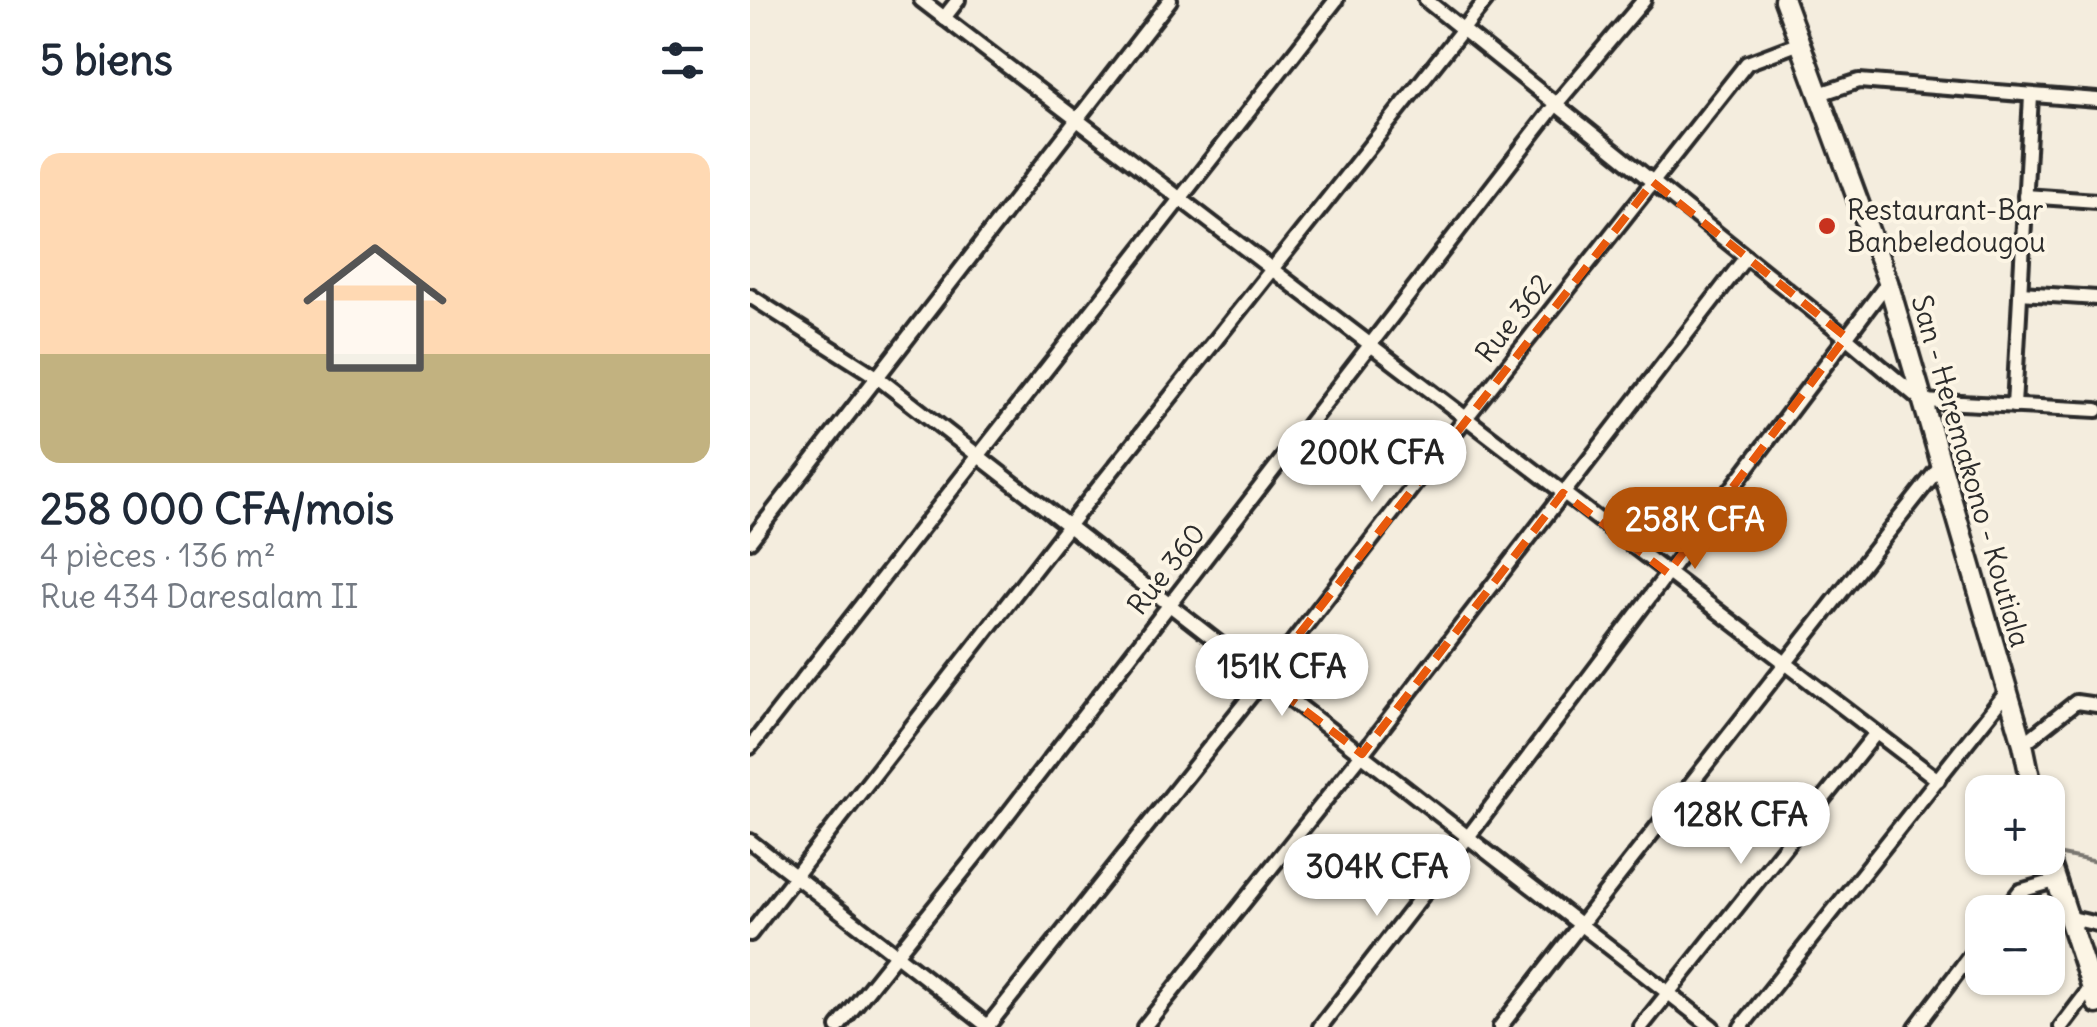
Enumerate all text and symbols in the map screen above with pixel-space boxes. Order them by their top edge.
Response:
icon: filters [655,33,710,88]
text: 5 biens [40,34,173,86]
place label: Restaurant-Bar Banbeledougou [1847,192,2046,260]
marker: Restaurant-Bar Banbeledougou [1816,215,1838,237]
icon: home [285,218,465,398]
street label: Rue 362 [1467,266,1559,370]
street label: San - Heremakono - Koutiala [1903,291,2039,651]
pin: 200K CFA [1269,420,1475,505]
text: 200K CFA [1299,432,1445,473]
text: 258 000 CFA/mois [40,483,394,535]
pin: 258K CFA [1592,487,1798,572]
text: 258K CFA [1625,499,1765,540]
street label: Rue 360 [1119,516,1213,622]
text: 4 pièces · 136 m² [40,535,276,576]
text: Rue 434 Daresalam II [40,576,359,617]
pin: 151K CFA [1179,634,1385,719]
text: 151K CFA [1217,646,1347,687]
map controls [1965,775,2065,995]
button: + [1965,775,2065,875]
pin: 128K CFA [1638,782,1844,867]
text: 128K CFA [1674,794,1808,835]
pin: 304K CFA [1274,834,1480,919]
text: 304K CFA [1305,846,1449,887]
button: − [1965,895,2065,995]

